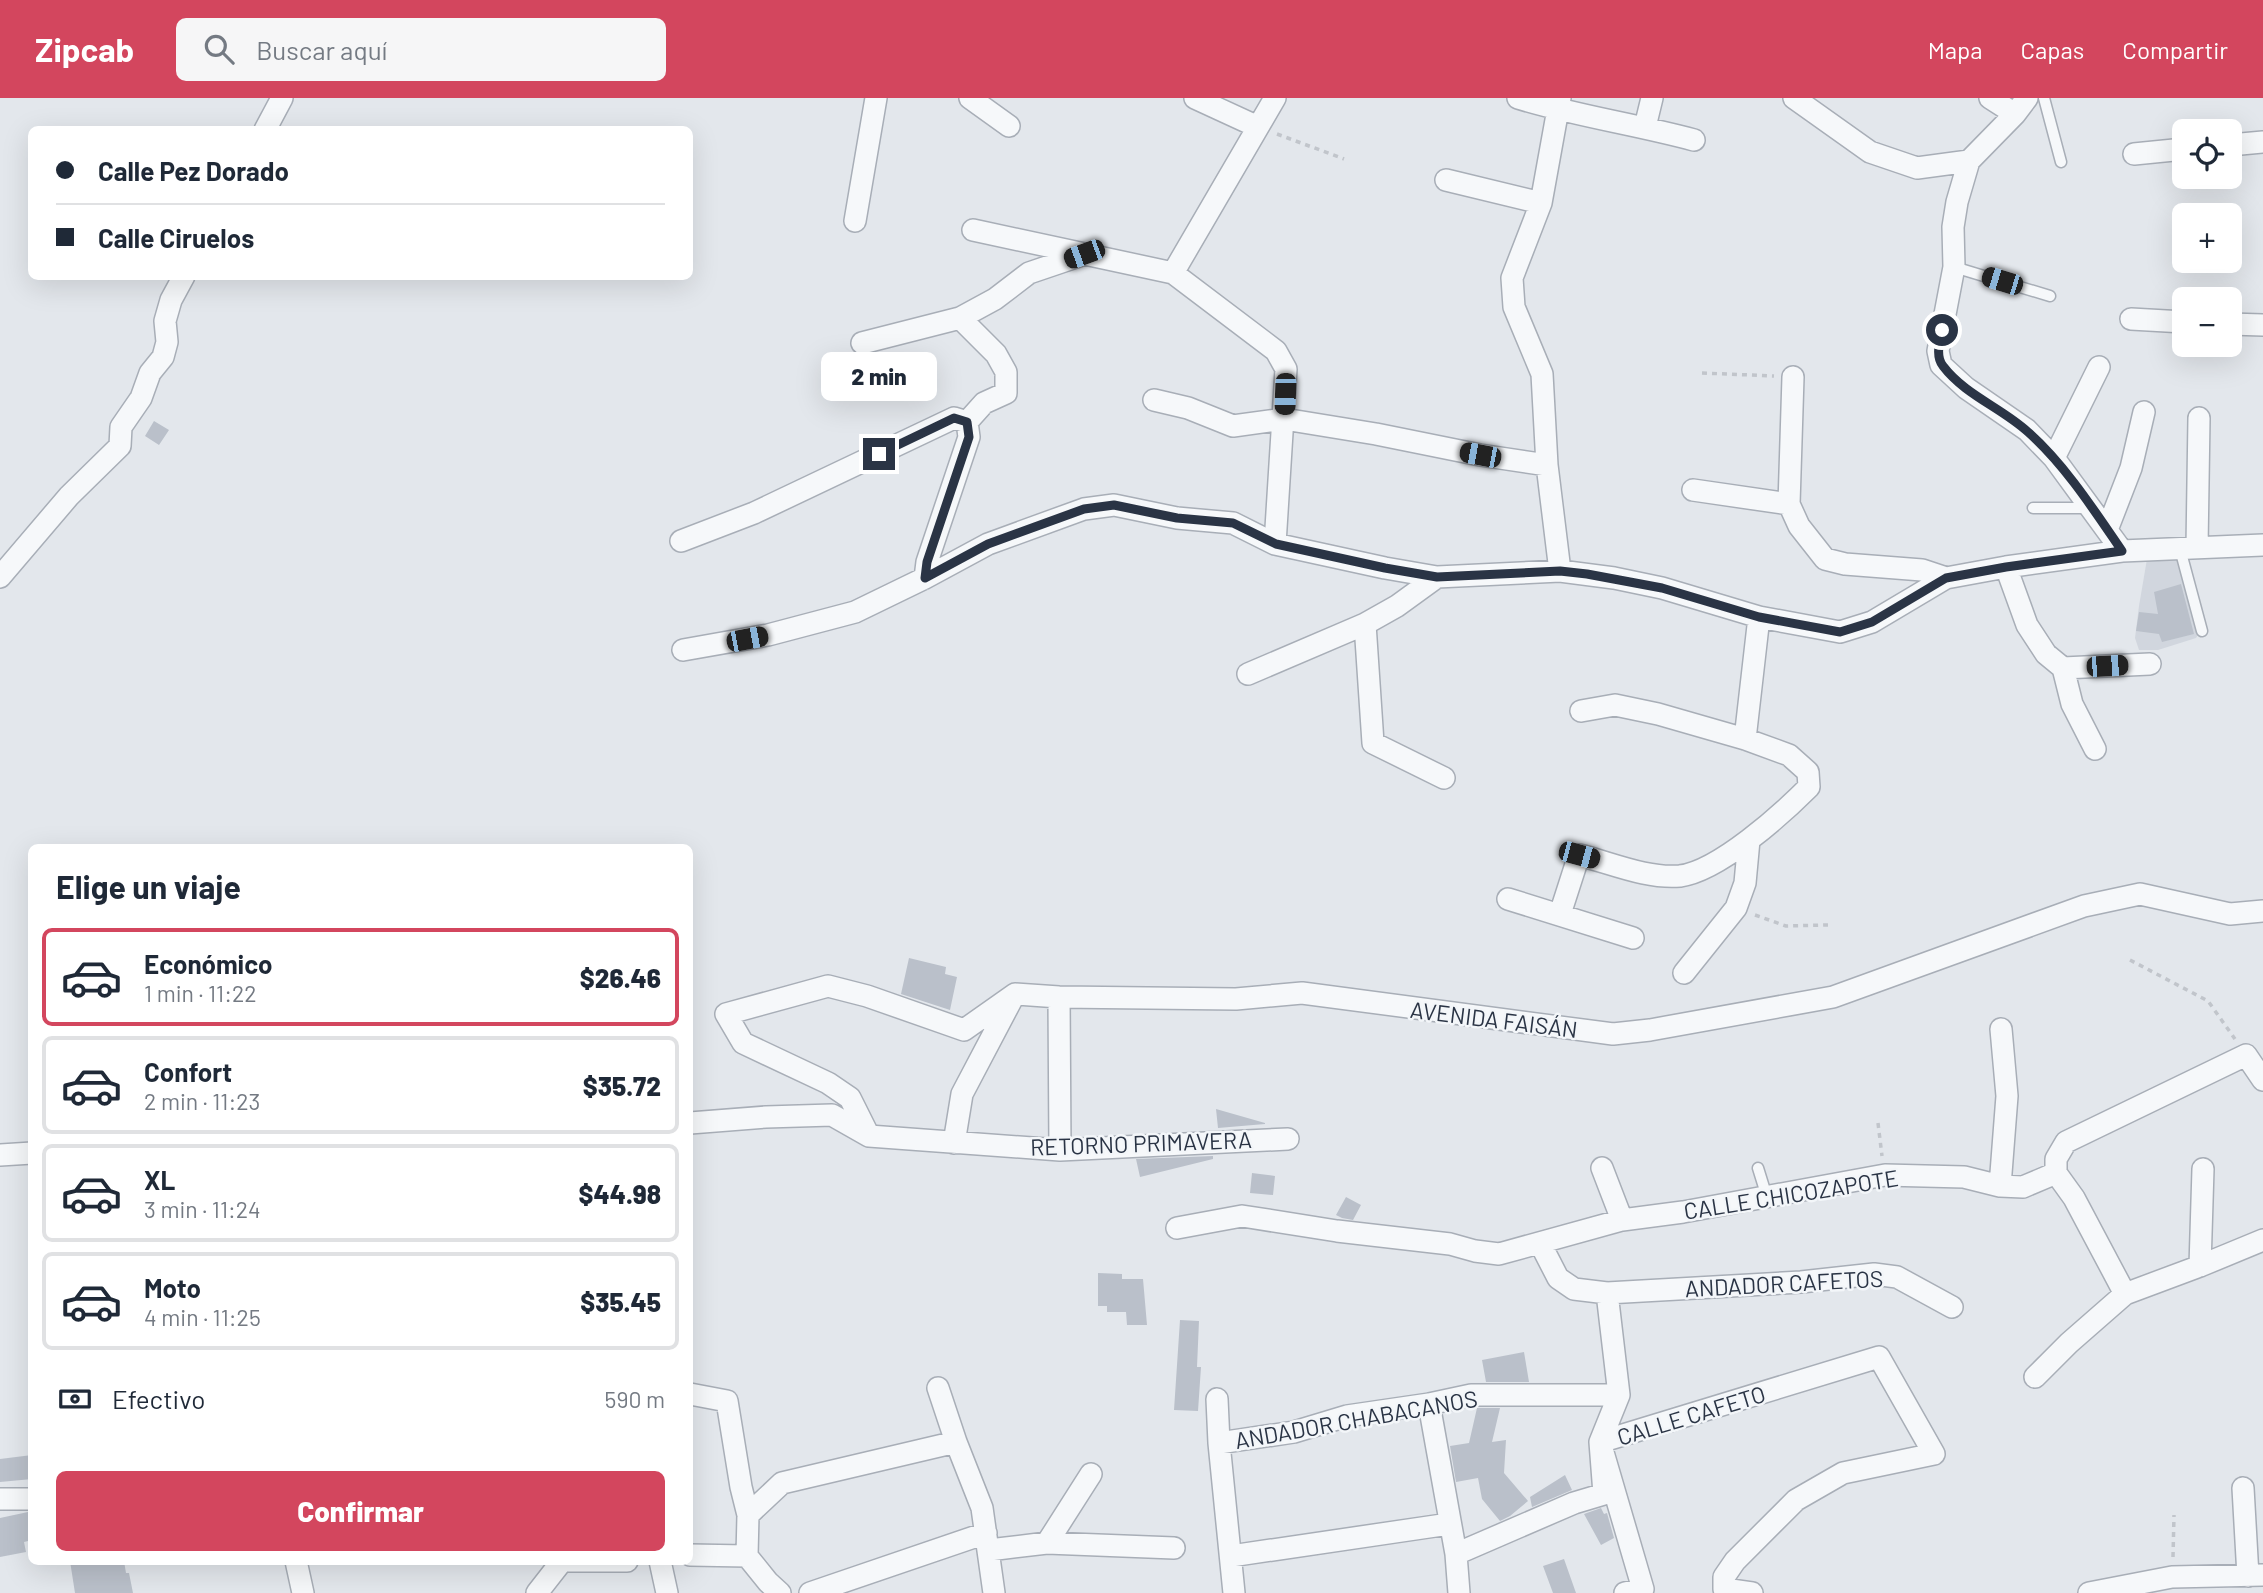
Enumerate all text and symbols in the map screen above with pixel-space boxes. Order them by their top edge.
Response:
search box [176,18,666,81]
text: Zipcab [35,29,134,69]
icon: search [200,30,238,68]
text: Buscar aquí [256,34,387,65]
text: Mapa [1928,35,1983,64]
text: Capas [2021,35,2084,64]
text: Compartir [2122,35,2228,64]
map controls [2172,119,2242,357]
button: locate [2172,119,2242,189]
text: Calle Pez Dorado [98,155,289,186]
button: + [2172,203,2242,273]
text: Calle Ciruelos [98,222,254,253]
car [1061,237,1108,271]
car [1979,265,2026,297]
button: − [2172,287,2242,357]
route start [1926,314,1958,346]
callout: 2 min [821,352,937,402]
text: 2 min [851,362,907,390]
car [1274,373,1297,415]
route end [863,438,895,470]
car [1458,441,1503,469]
car [725,625,770,653]
car [2086,654,2129,678]
car [1556,839,1603,871]
text: Elige un viaje [56,867,241,905]
icon: car [60,946,123,1009]
text: Económico [144,948,273,979]
text: $26.46 [580,962,661,993]
text: 1 min · 11:22 [144,979,257,1007]
street label: AVENIDA FAISÁN [1409,995,1579,1043]
icon: car [60,1054,123,1117]
text: Confort [144,1056,232,1087]
text: $35.72 [583,1070,661,1101]
text: 2 min · 11:23 [144,1087,260,1115]
street label: RETORNO PRIMAVERA [1030,1125,1252,1161]
icon: car [60,1162,123,1225]
street label: CALLE CHICOZAPOTE [1682,1163,1900,1225]
text: XL [144,1164,175,1195]
text: $44.98 [578,1178,661,1209]
text: 3 min · 11:24 [144,1195,261,1223]
street label: ANDADOR CAFETOS [1684,1264,1884,1302]
icon: car [60,1270,123,1333]
text: Moto [144,1272,201,1303]
text: $35.45 [580,1286,661,1317]
text: 4 min · 11:25 [144,1303,261,1331]
street label: CALLE CAFETO [1613,1379,1769,1451]
icon: cash [56,1380,94,1418]
text: Efectivo [112,1383,205,1414]
street label: ANDADOR CHABACANOS [1232,1384,1480,1454]
text: 590 m [605,1385,665,1413]
button: Confirmar [56,1471,665,1551]

